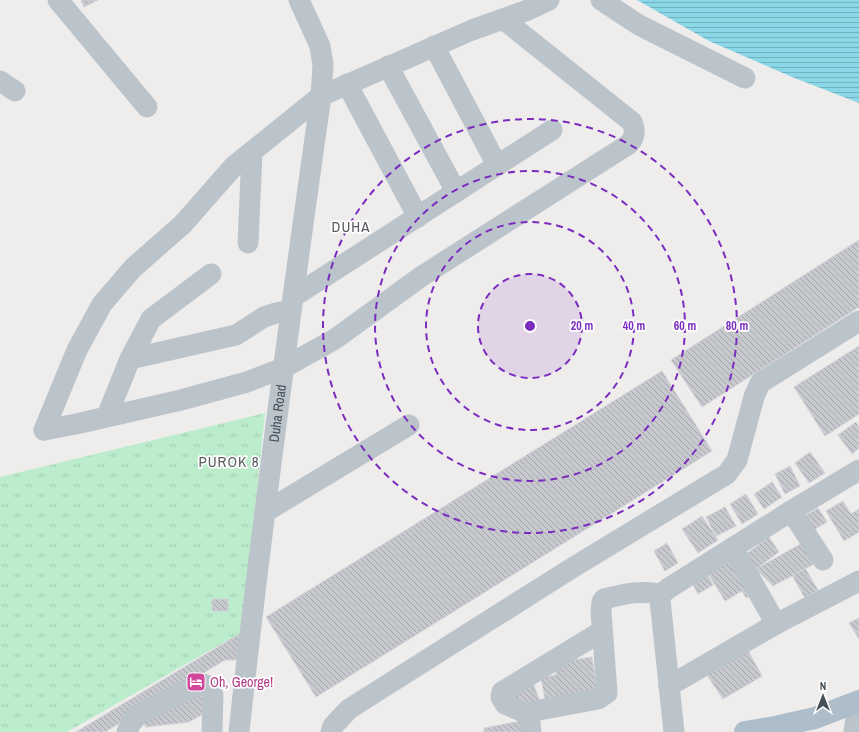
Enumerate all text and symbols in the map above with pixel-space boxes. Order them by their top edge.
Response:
district label: DUHA [332,216,370,237]
text: 20 m [571,318,593,334]
text: 40 m [623,318,645,334]
text: 60 m [674,318,696,334]
text: 80 m [726,318,748,334]
centre of rings [523,319,537,333]
street label: Duha Road [265,383,290,443]
district label: PUROK 8 [198,451,260,472]
hotel icon: Oh, George! [185,671,207,693]
place label: Oh, George! [210,673,273,691]
north arrow [803,676,843,716]
text: N [820,679,826,693]

